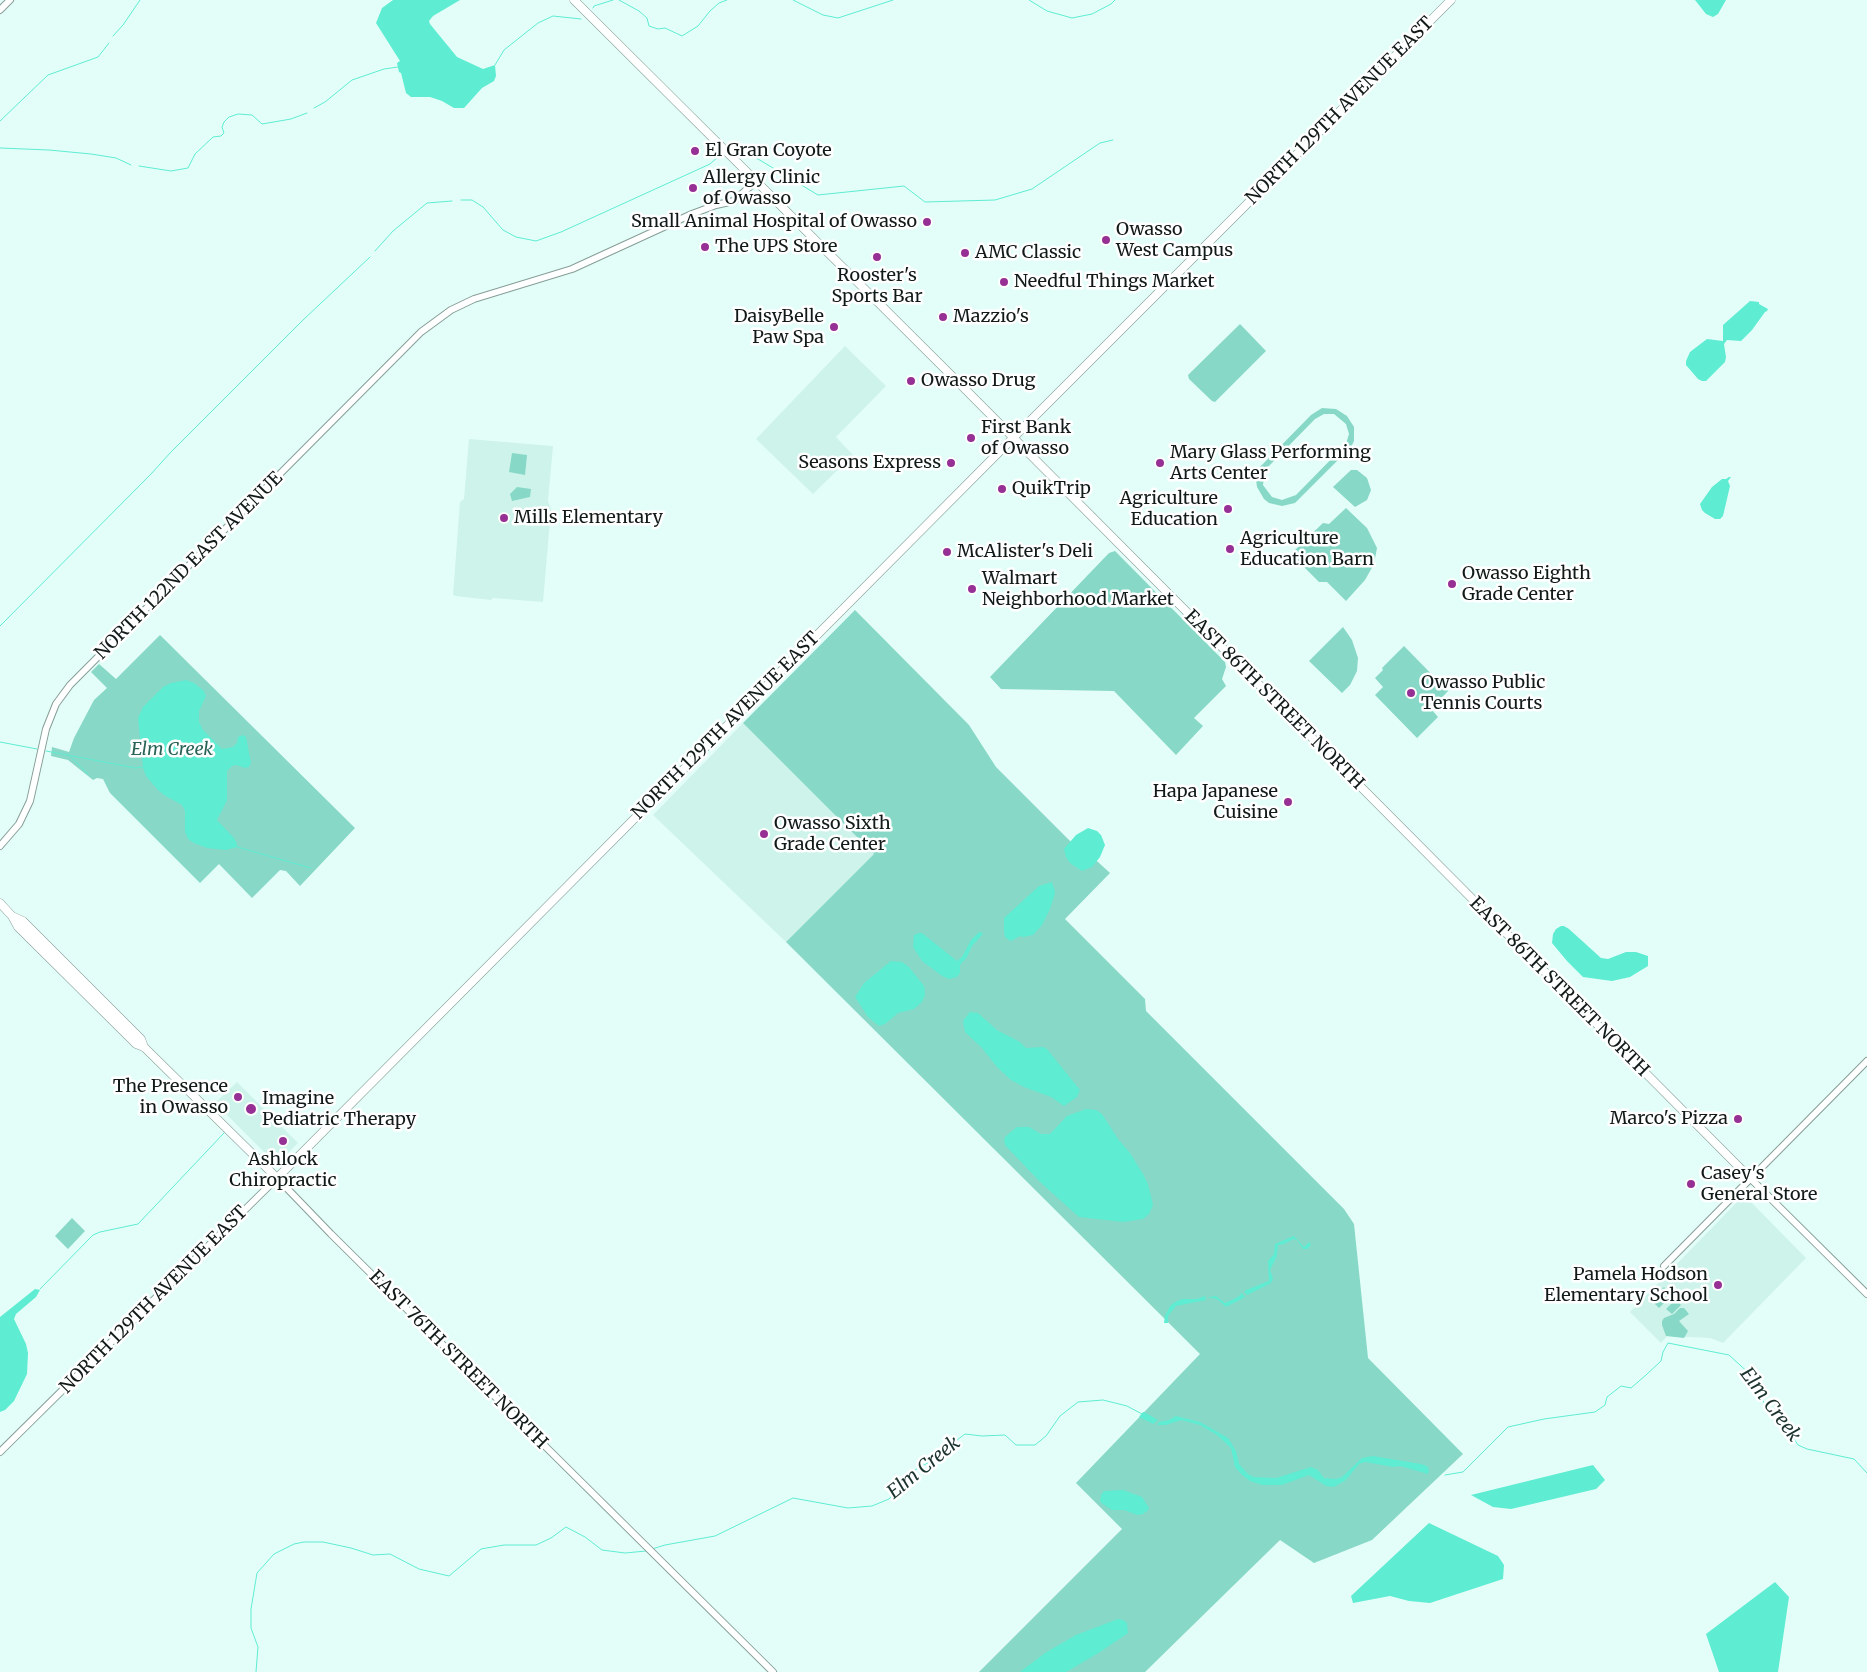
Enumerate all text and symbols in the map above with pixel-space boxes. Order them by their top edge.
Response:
street label: NORTH 129TH AVENUE EAST [1242,13,1438,209]
place label: El Gran Coyote [705,140,832,162]
marker: El Gran Coyote [689,145,701,157]
place label: Allergy Clinic of Owasso [703,167,820,210]
marker: Allergy Clinic of Owasso [687,182,699,194]
place label: Small Animal Hospital of Owasso [631,211,917,233]
marker: Small Animal Hospital of Owasso [921,216,933,228]
place label: Owasso West Campus [1116,219,1233,262]
marker: Owasso West Campus [1100,234,1112,246]
place label: The UPS Store [715,236,837,258]
marker: The UPS Store [699,241,711,253]
place label: AMC Classic [975,242,1081,264]
marker: AMC Classic [959,247,971,259]
marker: Rooster's Sports Bar [871,251,883,263]
place label: Rooster's Sports Bar [831,265,923,308]
place label: Needful Things Market [1014,271,1214,293]
marker: Needful Things Market [998,276,1010,288]
place label: DaisyBelle Paw Spa [734,306,824,348]
place label: Mazzio's [953,306,1029,328]
marker: Mazzio's [937,311,949,323]
marker: DaisyBelle Paw Spa [828,321,840,333]
place label: Owasso Drug [921,370,1035,392]
marker: Owasso Drug [905,375,917,387]
place label: First Bank of Owasso [981,417,1071,459]
marker: First Bank of Owasso [965,432,977,444]
place label: Mary Glass Performing Arts Center [1170,442,1371,484]
place label: Seasons Express [798,452,941,474]
marker: Seasons Express [945,457,957,469]
marker: Mary Glass Performing Arts Center [1154,457,1166,469]
street label: NORTH 122ND EAST AVENUE [91,468,287,664]
place label: QuikTrip [1012,478,1091,500]
marker: QuikTrip [996,483,1008,495]
place label: Agriculture Education [1120,488,1218,530]
marker: Agriculture Education [1222,503,1234,515]
place label: Mills Elementary [514,507,663,529]
marker: Mills Elementary [498,512,510,524]
place label: Agriculture Education Barn [1240,528,1374,570]
place label: McAlister's Deli [957,541,1093,563]
marker: Agriculture Education Barn [1224,543,1236,555]
marker: McAlister's Deli [941,546,953,558]
place label: Owasso Eighth Grade Center [1462,563,1591,606]
place label: Walmart Neighborhood Market [982,568,1174,610]
marker: Owasso Eighth Grade Center [1446,578,1458,590]
marker: Walmart Neighborhood Market [966,583,978,595]
street label: EAST 86TH STREET NORTH [1180,606,1368,794]
street label: NORTH 129TH AVENUE EAST [628,628,824,824]
place label: Owasso Public Tennis Courts [1421,672,1545,714]
marker: Owasso Public Tennis Courts [1405,687,1417,699]
park label: Elm Creek [131,739,213,761]
place label: Hapa Japanese Cuisine [1153,781,1278,824]
marker: Hapa Japanese Cuisine [1282,796,1294,808]
place label: Owasso Sixth Grade Center [774,813,891,856]
marker: Owasso Sixth Grade Center [758,828,770,840]
street label: EAST 86TH STREET NORTH [1465,893,1653,1081]
place label: The Presence in Owasso [113,1076,228,1118]
place label: Imagine Pediatric Therapy [262,1088,416,1130]
marker: The Presence in Owasso [232,1091,244,1103]
marker: Imagine Pediatric Therapy [244,1102,258,1116]
place label: Marco's Pizza [1610,1108,1728,1130]
marker: Marco's Pizza [1732,1113,1744,1125]
marker: Ashlock Chiropractic [277,1135,289,1147]
place label: Ashlock Chiropractic [229,1149,337,1192]
place label: Casey's General Store [1701,1163,1817,1206]
marker: Casey's General Store [1685,1178,1697,1190]
street label: NORTH 129TH AVENUE EAST [56,1202,252,1398]
place label: Pamela Hodson Elementary School [1544,1264,1708,1306]
street label: EAST 76TH STREET NORTH [364,1266,552,1454]
marker: Pamela Hodson Elementary School [1712,1279,1724,1291]
water label: Elm Creek [1735,1363,1805,1447]
water label: Elm Creek [883,1432,965,1504]

